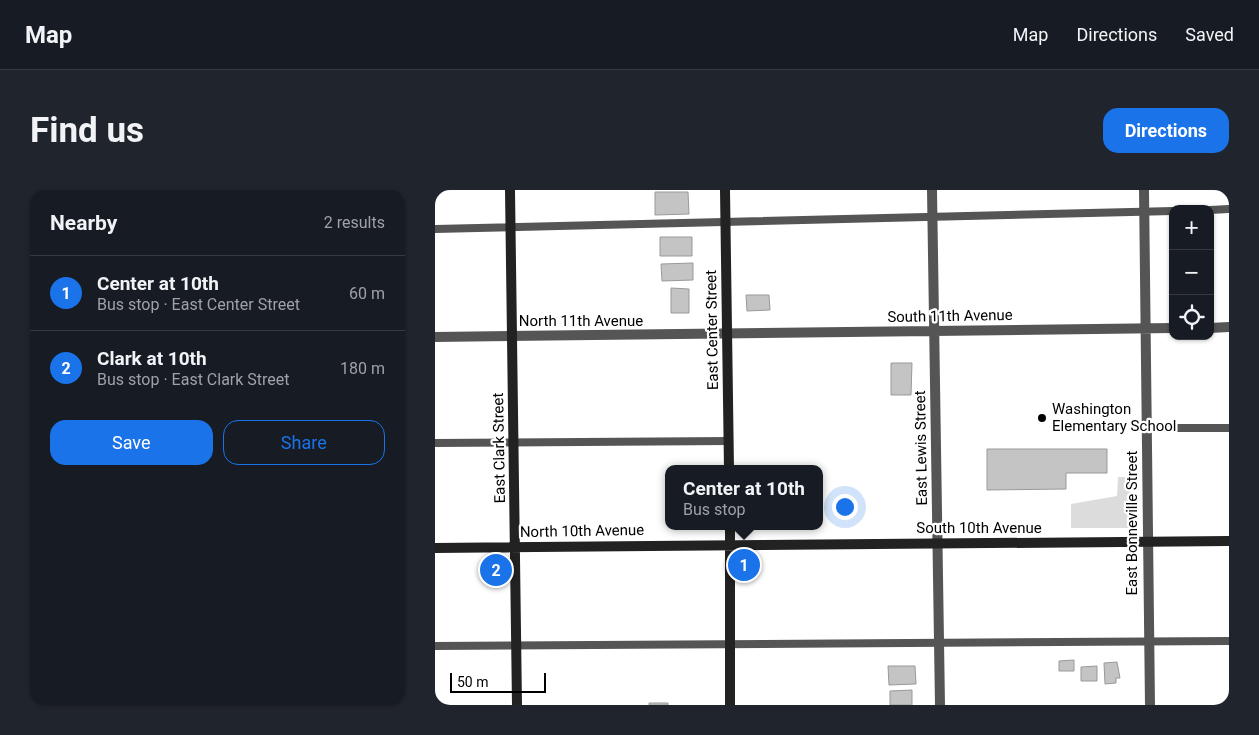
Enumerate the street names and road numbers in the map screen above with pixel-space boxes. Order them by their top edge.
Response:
street label: East Center Street [702,270,722,390]
street label: South 11th Avenue [887,306,1013,326]
street label: North 11th Avenue [519,312,643,330]
street label: East Lewis Street [911,390,931,506]
street label: East Clark Street [489,392,509,503]
street label: East Bonneville Street [1123,450,1141,595]
street label: South 10th Avenue [916,519,1042,537]
street label: North 10th Avenue [520,521,644,541]

